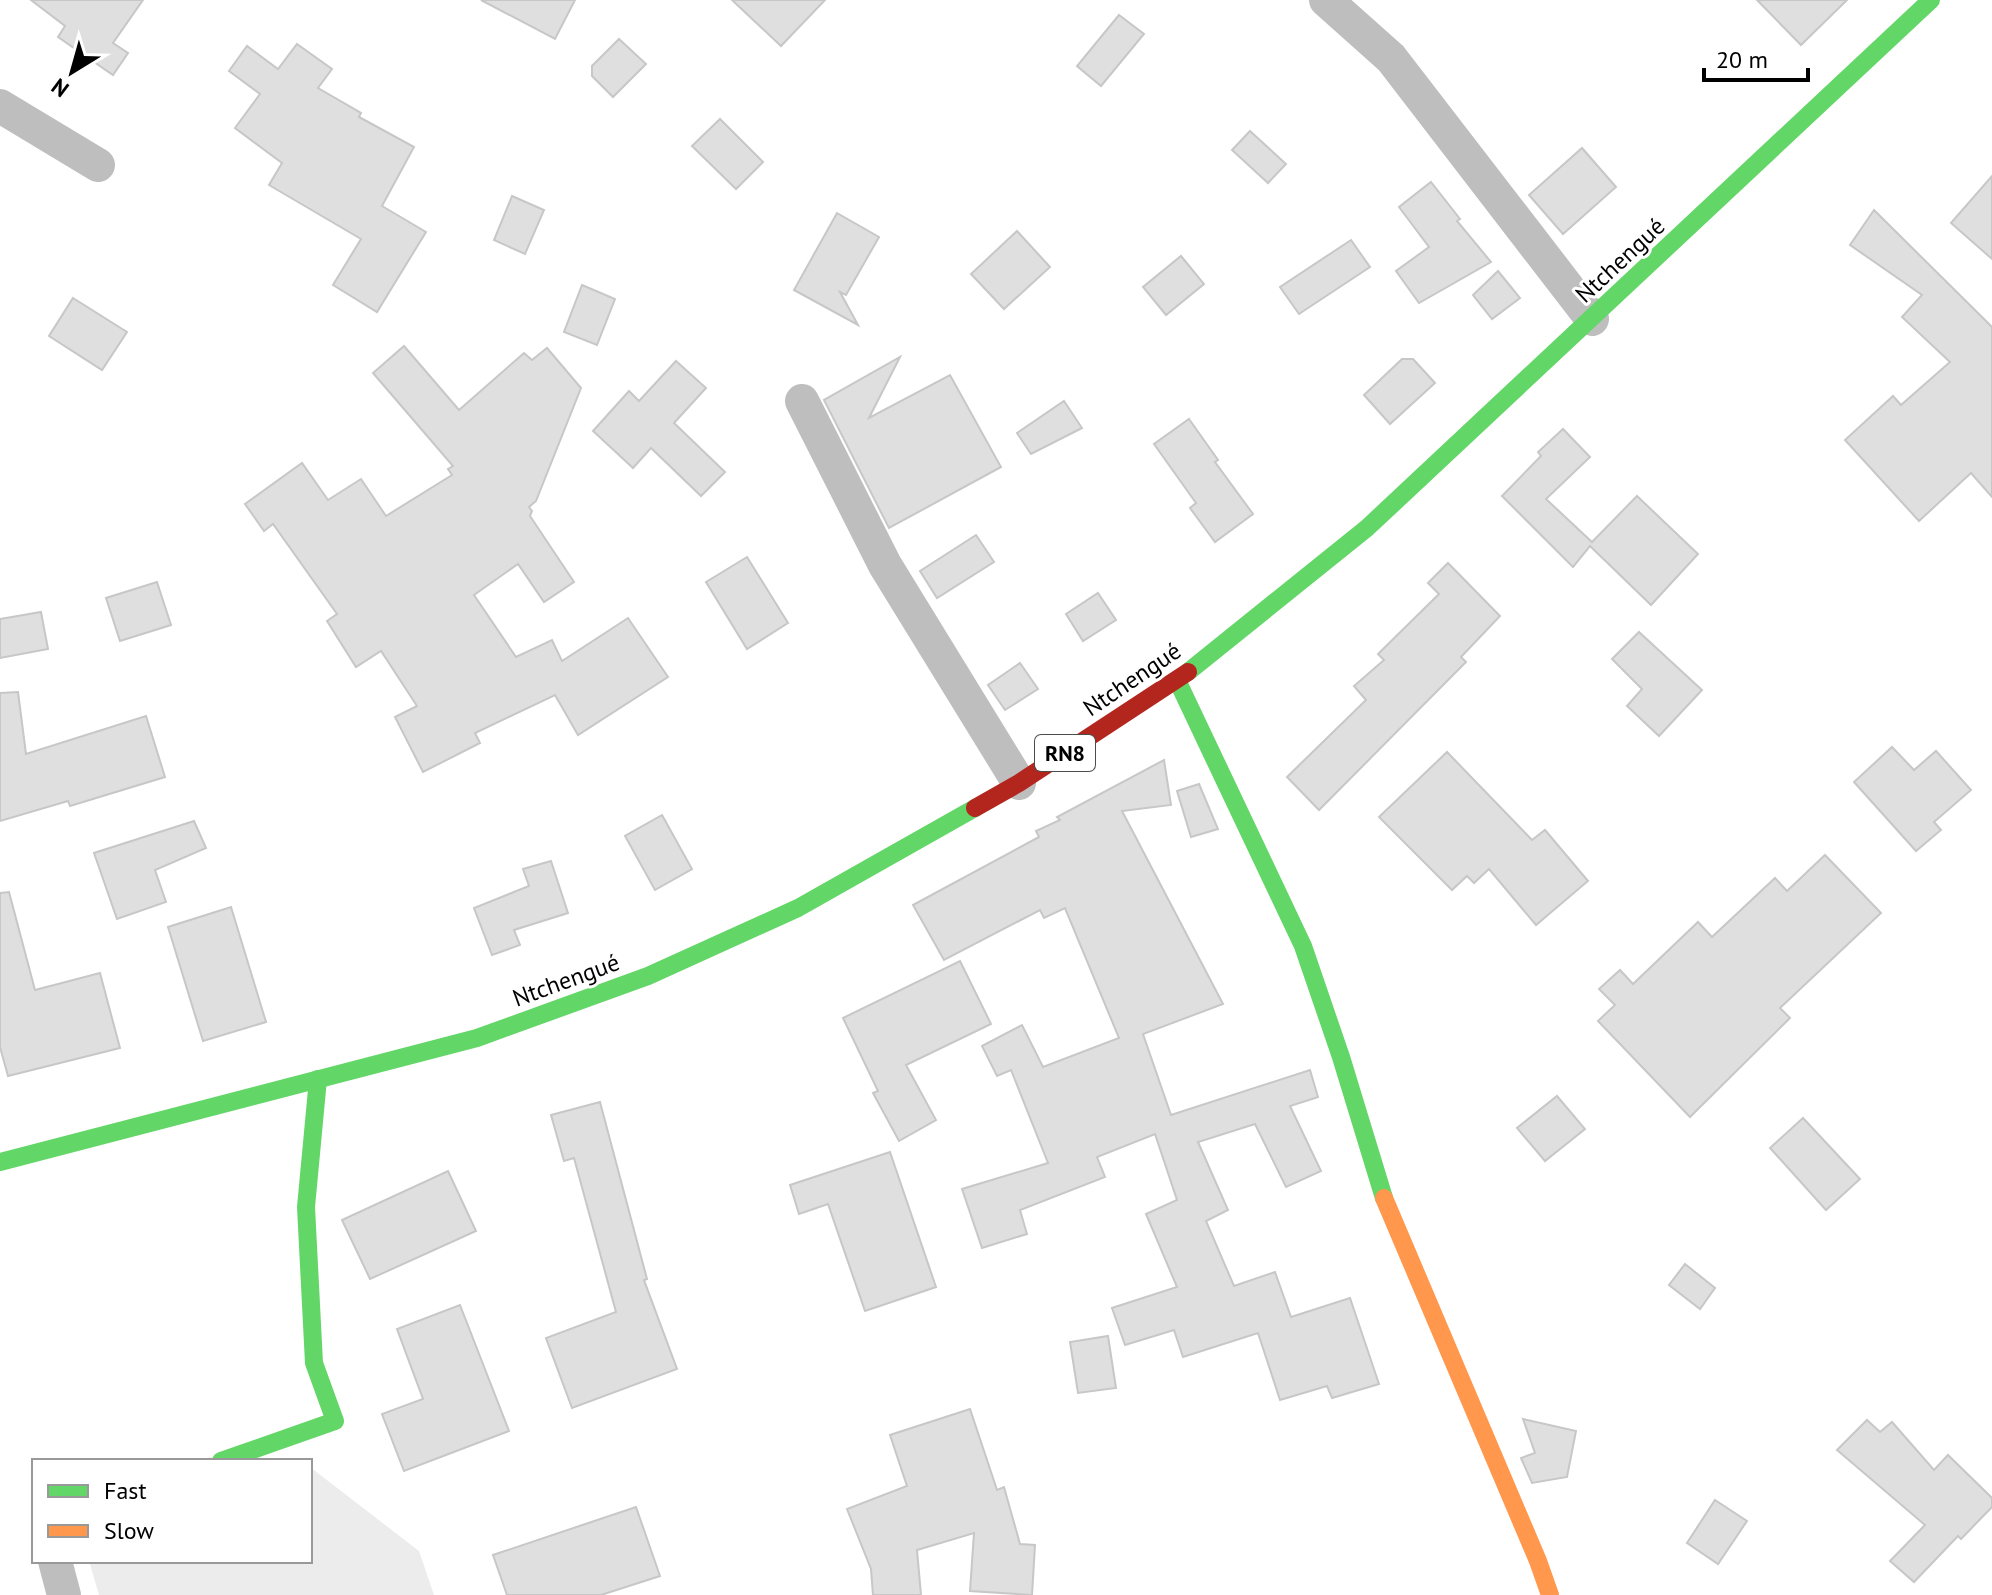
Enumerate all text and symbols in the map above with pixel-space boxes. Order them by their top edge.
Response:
north arrow [32,32,112,112]
scale bar [1704,32,1808,82]
text: 20 m [1716,44,1768,75]
text: N [46,72,74,104]
street label: Ntchengué [1569,211,1671,309]
street label: Ntchengué [1077,635,1187,723]
road number: RN8 [1035,735,1095,771]
street label: Ntchengué [508,946,624,1014]
legend [32,1459,312,1563]
text: Fast [104,1475,147,1506]
text: Slow [104,1515,154,1546]

